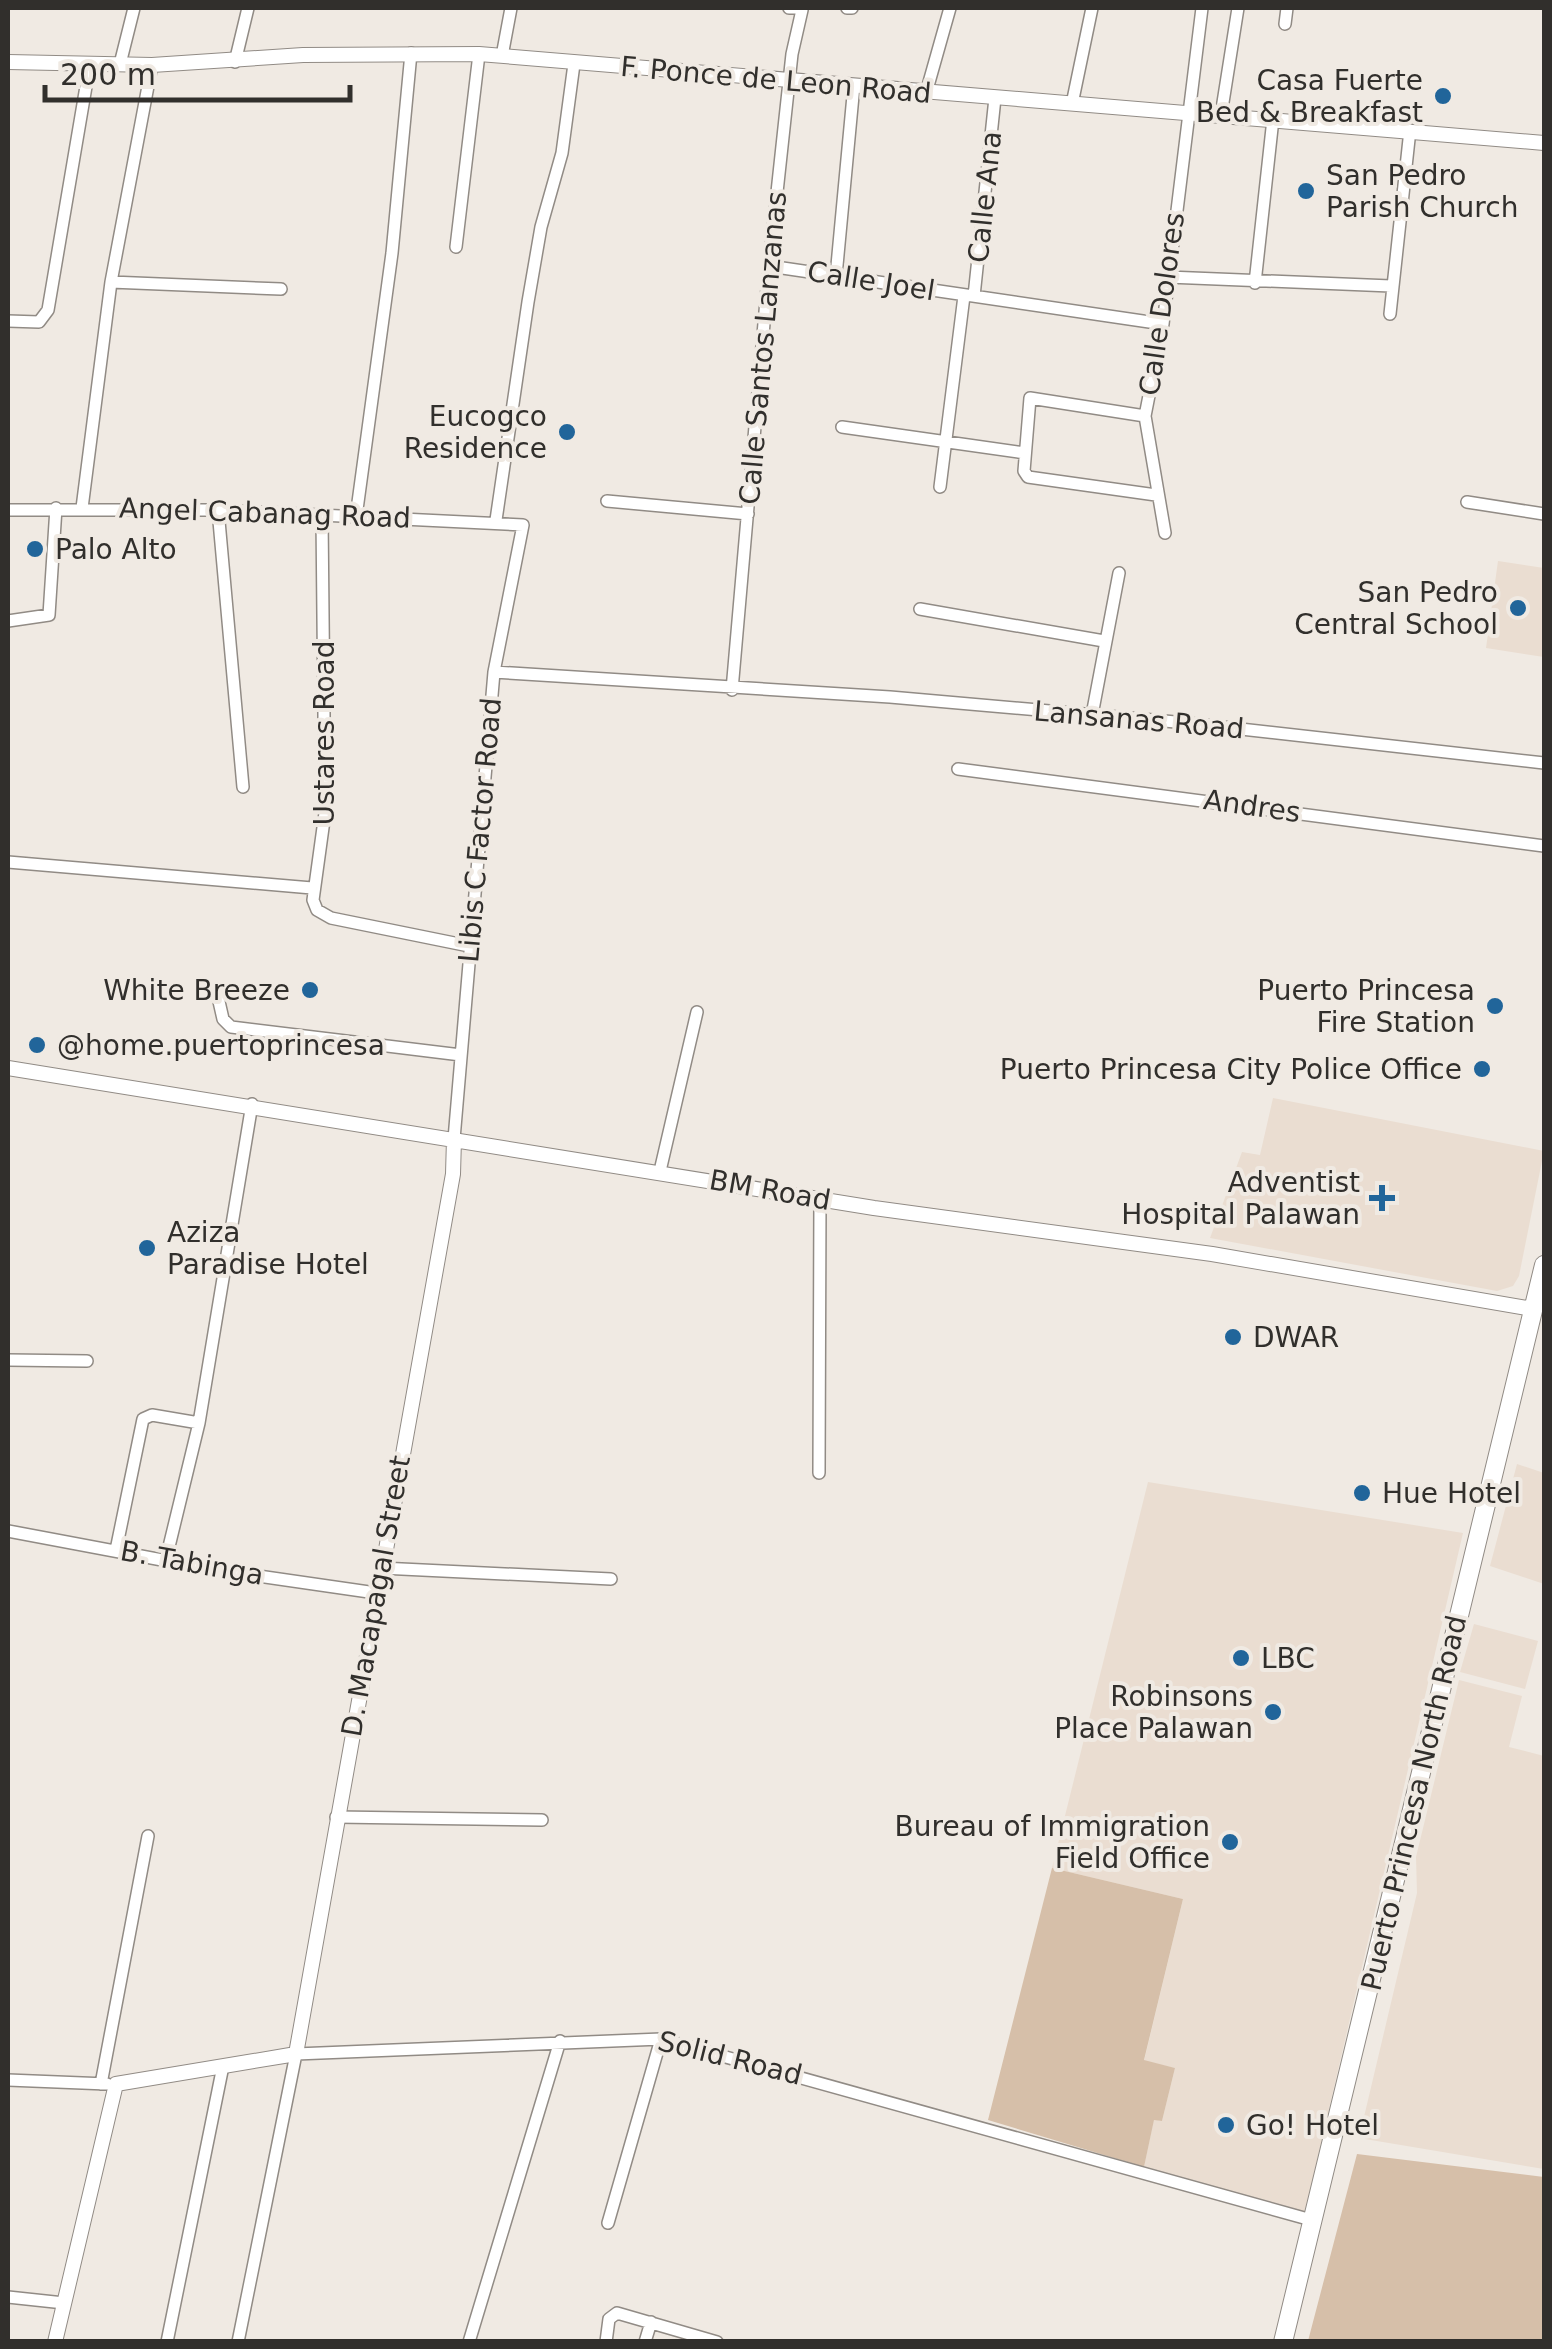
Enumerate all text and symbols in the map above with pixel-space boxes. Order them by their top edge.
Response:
scale bar [45,40,350,102]
street label: F. Ponce de Leon Road [619,50,933,110]
text: 200 m [60,57,156,92]
place label: Casa Fuerte Bed & Breakfast [1196,64,1423,129]
marker: Casa Fuerte Bed & Breakfast [1432,85,1454,107]
street label: Calle Ana [962,129,1008,265]
place label: San Pedro Parish Church [1326,159,1518,224]
marker: San Pedro Parish Church [1295,180,1317,202]
street label: Calle Santos Lanzanas [733,190,793,506]
street label: Calle Dolores [1133,210,1191,398]
street label: Calle Joel [805,255,937,307]
place label: Eucogco Residence [404,400,547,465]
marker: Eucogco Residence [556,421,578,443]
street label: Angel Cabanag Road [118,491,412,535]
place label: Palo Alto [55,533,177,566]
marker: Palo Alto [24,538,46,560]
place label: San Pedro Central School [1294,576,1498,641]
marker: San Pedro Central School [1507,597,1529,619]
street label: Ustares Road [308,640,341,826]
street label: Lansanas Road [1033,694,1245,746]
street label: Libis C Factor Road [452,696,508,964]
street label: Andres [1201,783,1303,829]
place label: White Breeze [103,974,290,1007]
place label: Puerto Princesa Fire Station [1257,974,1475,1039]
marker: White Breeze [299,979,321,1001]
marker: Puerto Princesa Fire Station [1484,995,1506,1017]
place label: @home.puertoprincesa [57,1029,385,1062]
marker: @home.puertoprincesa [26,1034,48,1056]
place label: Puerto Princesa City Police Office [1000,1053,1462,1086]
marker: Puerto Princesa City Police Office [1471,1058,1493,1080]
street label: BM Road [707,1163,833,1217]
place label: Adventist Hospital Palawan [1121,1166,1360,1231]
marker: Adventist Hospital Palawan [1369,1185,1395,1211]
place label: Aziza Paradise Hotel [167,1216,369,1281]
marker: Aziza Paradise Hotel [136,1237,158,1259]
place label: DWAR [1253,1321,1339,1354]
marker: DWAR [1222,1326,1244,1348]
street label: D. Macapagal Street [335,1453,417,1739]
place label: Hue Hotel [1382,1477,1521,1510]
marker: Hue Hotel [1351,1482,1373,1504]
street label: B. Tabinga [118,1534,266,1592]
street label: Puerto Princesa North Road [1355,1612,1473,1994]
place label: LBC [1261,1642,1315,1675]
marker: LBC [1230,1647,1252,1669]
place label: Robinsons Place Palawan [1054,1680,1253,1745]
marker: Robinsons Place Palawan [1262,1701,1284,1723]
place label: Bureau of Immigration Field Office [895,1810,1210,1875]
marker: Bureau of Immigration Field Office [1219,1831,1241,1853]
street label: Solid Road [654,2024,806,2092]
place label: Go! Hotel [1246,2109,1379,2142]
marker: Go! Hotel [1215,2114,1237,2136]

